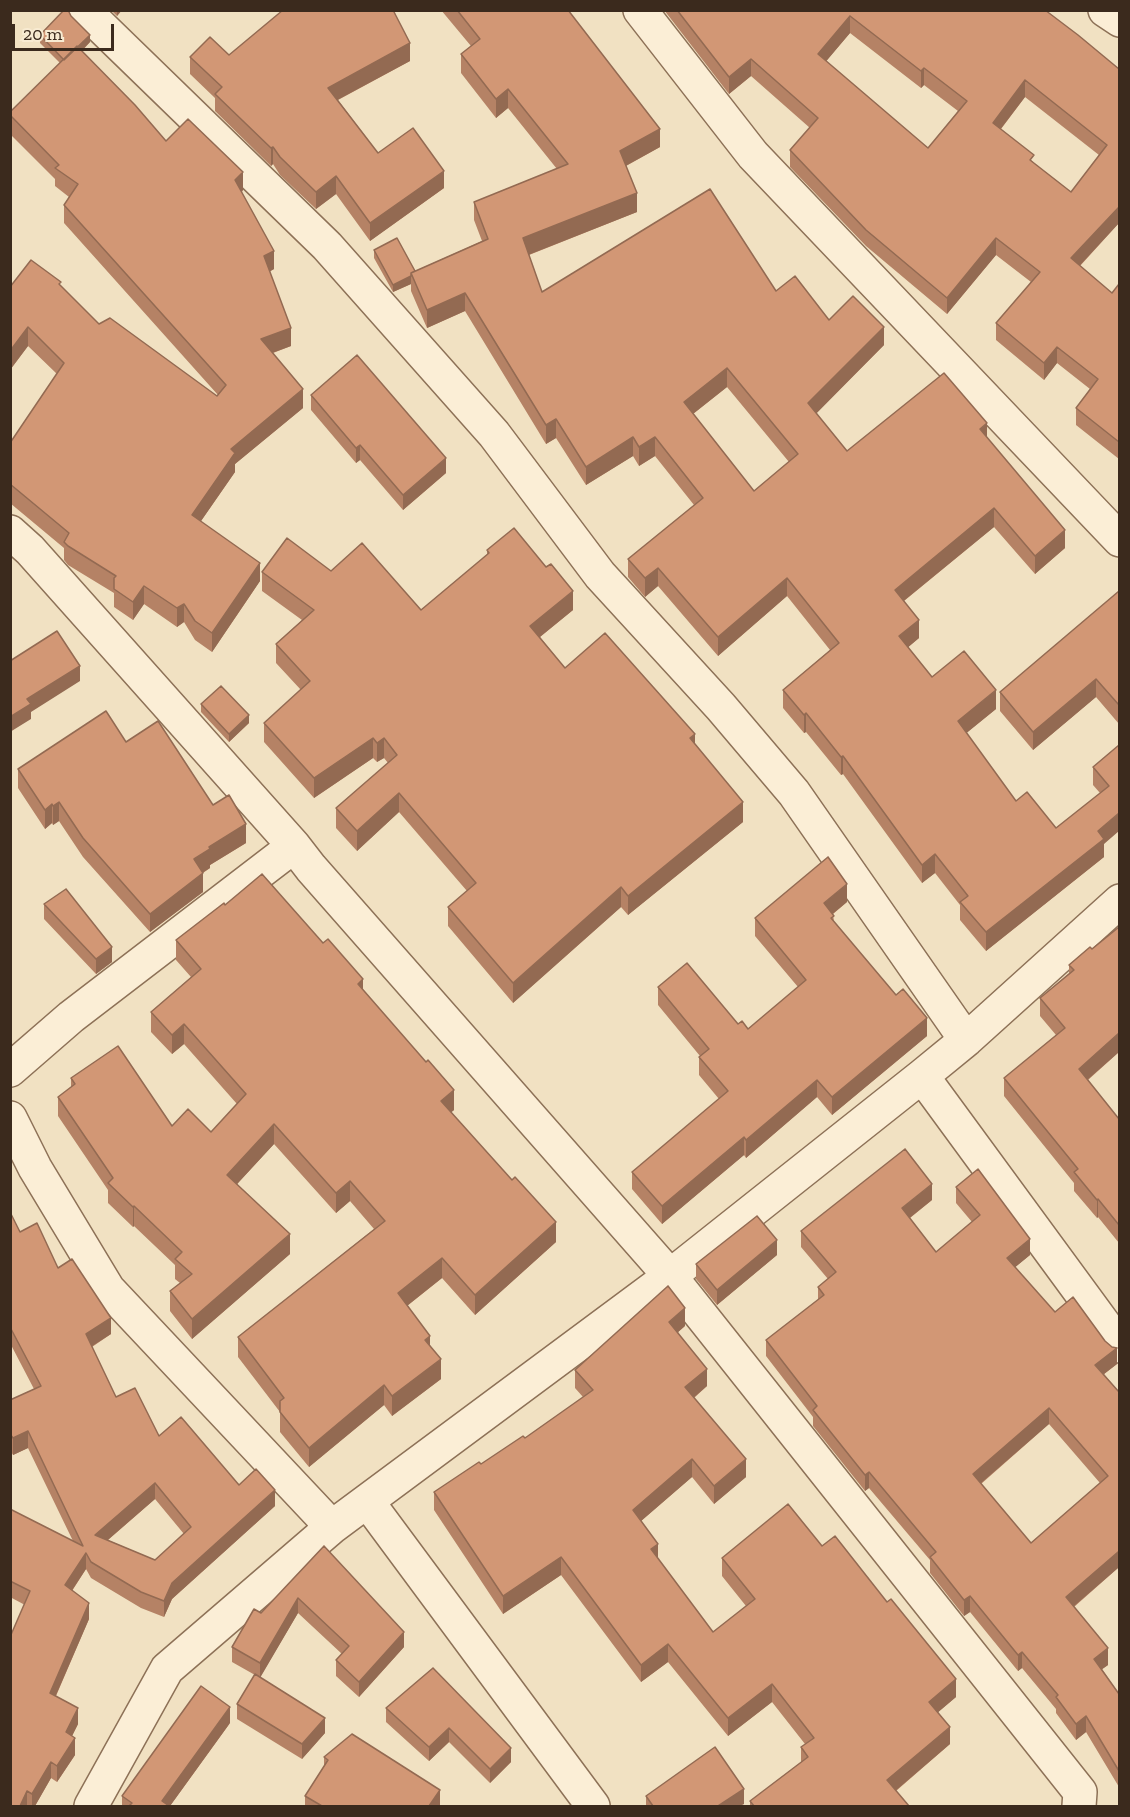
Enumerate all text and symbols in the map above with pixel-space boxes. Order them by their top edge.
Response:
scale bar [15,12,117,50]
text: 20 m [23,23,62,45]

